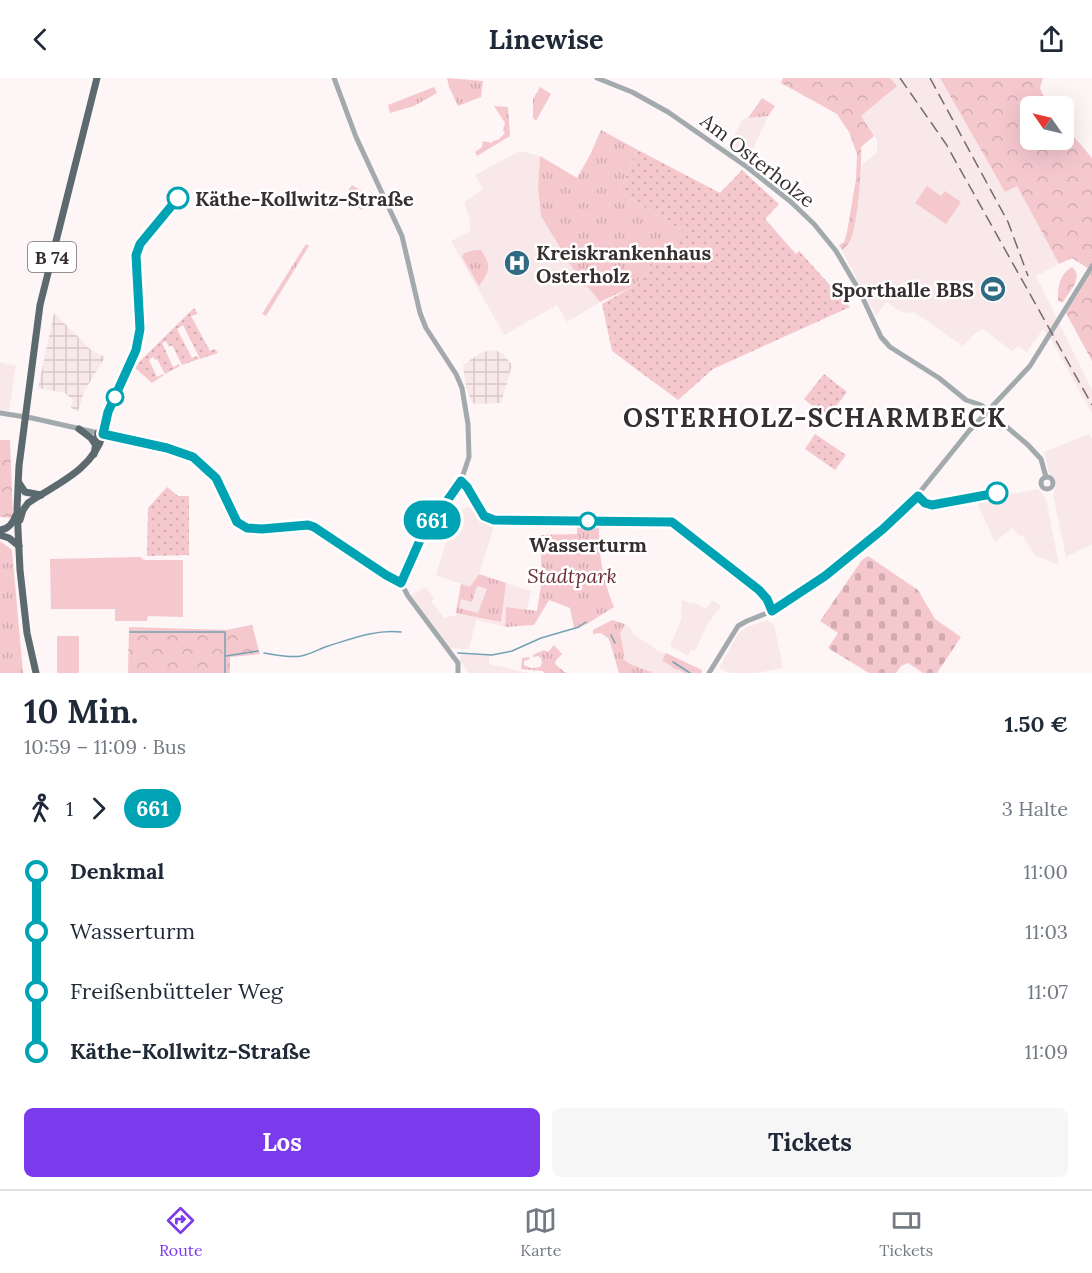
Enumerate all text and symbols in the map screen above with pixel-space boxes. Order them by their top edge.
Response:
text: Linewise [488,22,604,56]
icon: back [24,23,57,56]
icon: share [1035,23,1068,56]
north arrow [1020,96,1074,150]
map controls [1020,96,1074,150]
street label: Am Osterholze [695,107,820,212]
place label: Käthe-Kollwitz-Straße [195,186,414,211]
marker: Käthe-Kollwitz-Straße [167,187,189,209]
place label: Kreiskrankenhaus Osterholz [536,240,711,288]
road number: B 74 [28,242,76,272]
hospital icon: Kreiskrankenhaus Osterholz [502,248,532,278]
sports icon: Sporthalle BBS [978,274,1008,304]
place label: Sporthalle BBS [831,277,974,302]
unlabelled marker [106,388,124,406]
district label: OSTERHOLZ-SCHARMBECK [623,401,1007,434]
unlabelled marker [986,482,1008,504]
line badge: 661 [398,500,466,540]
text: 661 [416,507,448,534]
marker: Wasserturm [579,512,597,530]
place label: Wasserturm [529,532,647,557]
park label: Stadtpark [527,563,617,588]
text: 10 Min. [24,690,138,732]
text: 1.50 € [1004,710,1068,738]
text: 10:59 – 11:09 · Bus [24,734,186,759]
icon: walk [24,792,57,825]
icon: forward [82,792,115,825]
text: 661 [136,795,169,822]
text: 1 [66,796,73,821]
text: 3 Halte [1002,796,1068,821]
text: Denkmal [70,857,164,885]
text: 11:00 [1024,859,1068,884]
text: Wasserturm [70,917,195,945]
text: 11:03 [1025,919,1068,944]
text: Freißenbütteler Weg [70,977,283,1005]
text: 11:07 [1027,979,1068,1004]
text: Käthe-Kollwitz-Straße [70,1037,311,1065]
text: 11:09 [1024,1039,1068,1064]
button: Los [24,1108,540,1177]
button: Tickets [552,1108,1068,1177]
tab: Route [159,1204,203,1260]
tab: Karte [520,1204,561,1260]
tab: Tickets [879,1204,933,1260]

